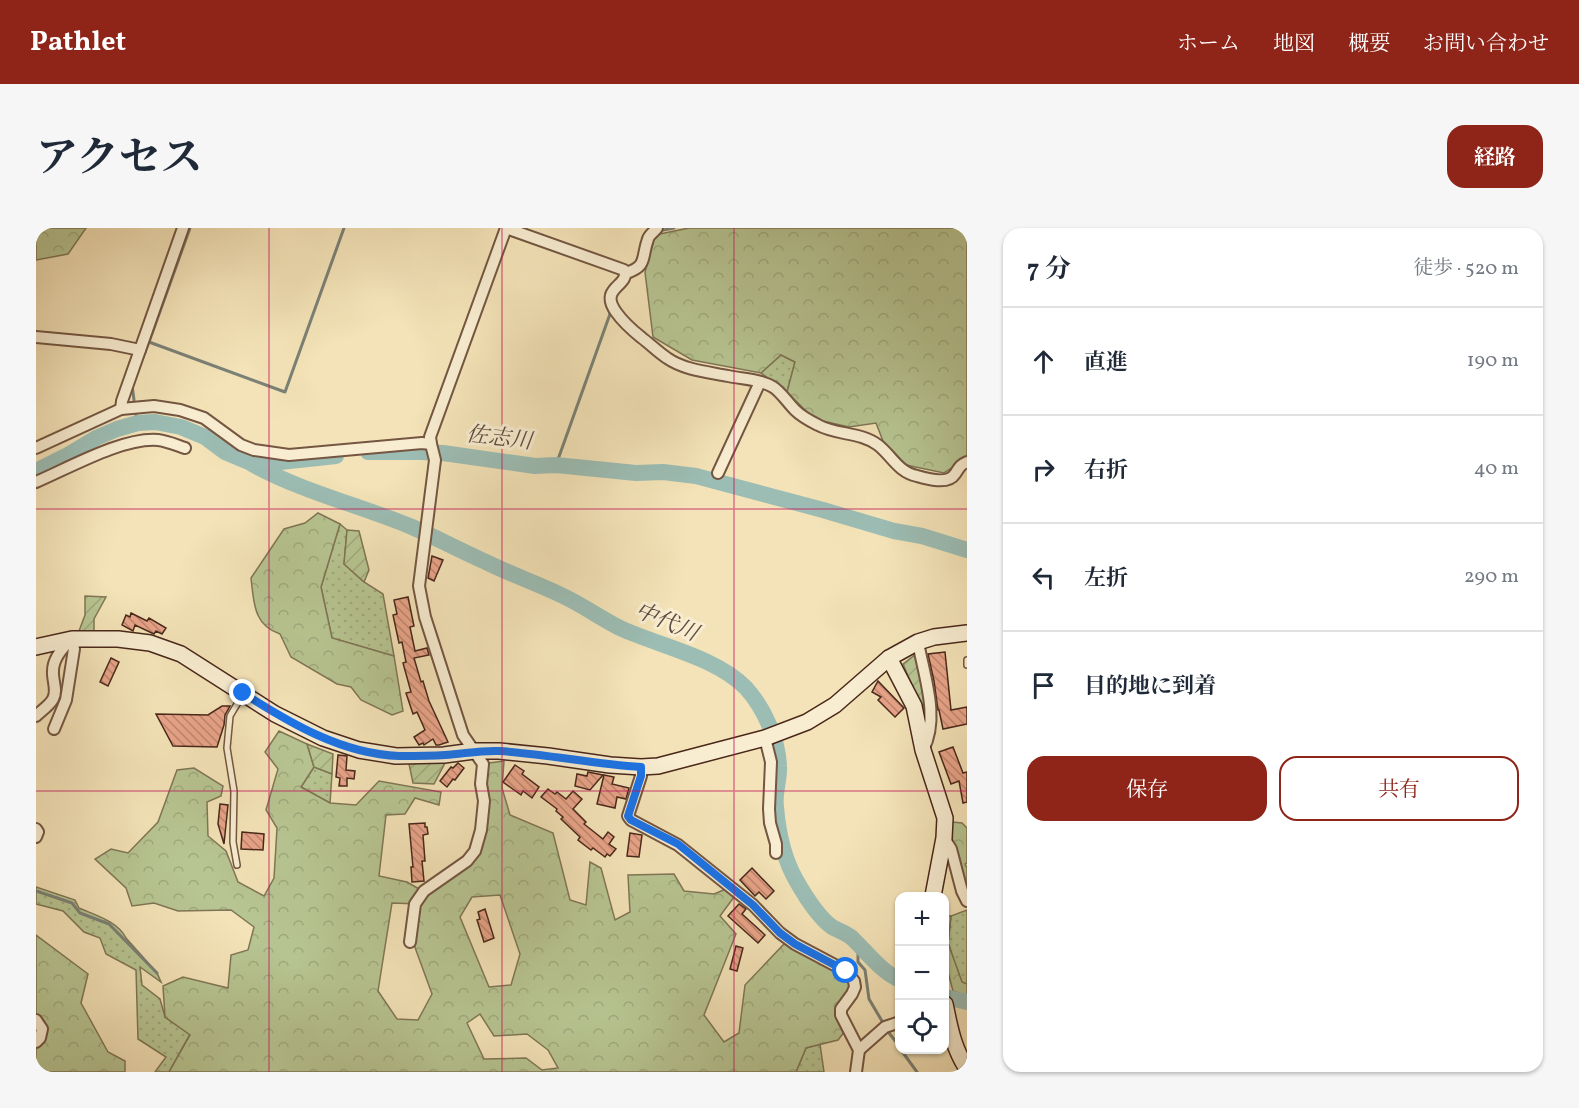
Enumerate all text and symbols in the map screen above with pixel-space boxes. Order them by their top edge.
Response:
text: Pathlet [30,23,126,62]
text: ホーム [1177,30,1240,59]
text: 地図 [1273,30,1315,59]
text: 概要 [1348,30,1390,59]
text: お問い合わせ [1423,30,1549,59]
button: 経路 [1447,125,1543,188]
text: アクセス [36,131,203,190]
text: 7 分 [1027,252,1071,288]
text: 徒歩 · 520 m [1413,255,1519,283]
icon: ahead [1027,345,1060,378]
text: 190 m [1467,347,1519,375]
text: 直進 [1084,348,1128,379]
water label: 佐志川 [464,420,536,459]
icon: right [1027,453,1060,486]
text: 40 m [1474,455,1519,483]
text: 右折 [1084,456,1128,487]
icon: left [1027,561,1060,594]
text: 290 m [1464,563,1519,591]
text: 左折 [1084,564,1128,595]
water label: 中代川 [630,596,704,651]
icon: arrive [1027,669,1060,702]
text: 目的地に到着 [1084,672,1216,703]
route end [229,679,255,705]
button: 保存 [1027,756,1267,821]
button: 共有 [1279,756,1519,821]
map controls [895,892,949,1054]
button: + [895,892,949,946]
button: − [895,946,949,1000]
route start [832,957,858,983]
button: locate [895,1000,949,1054]

